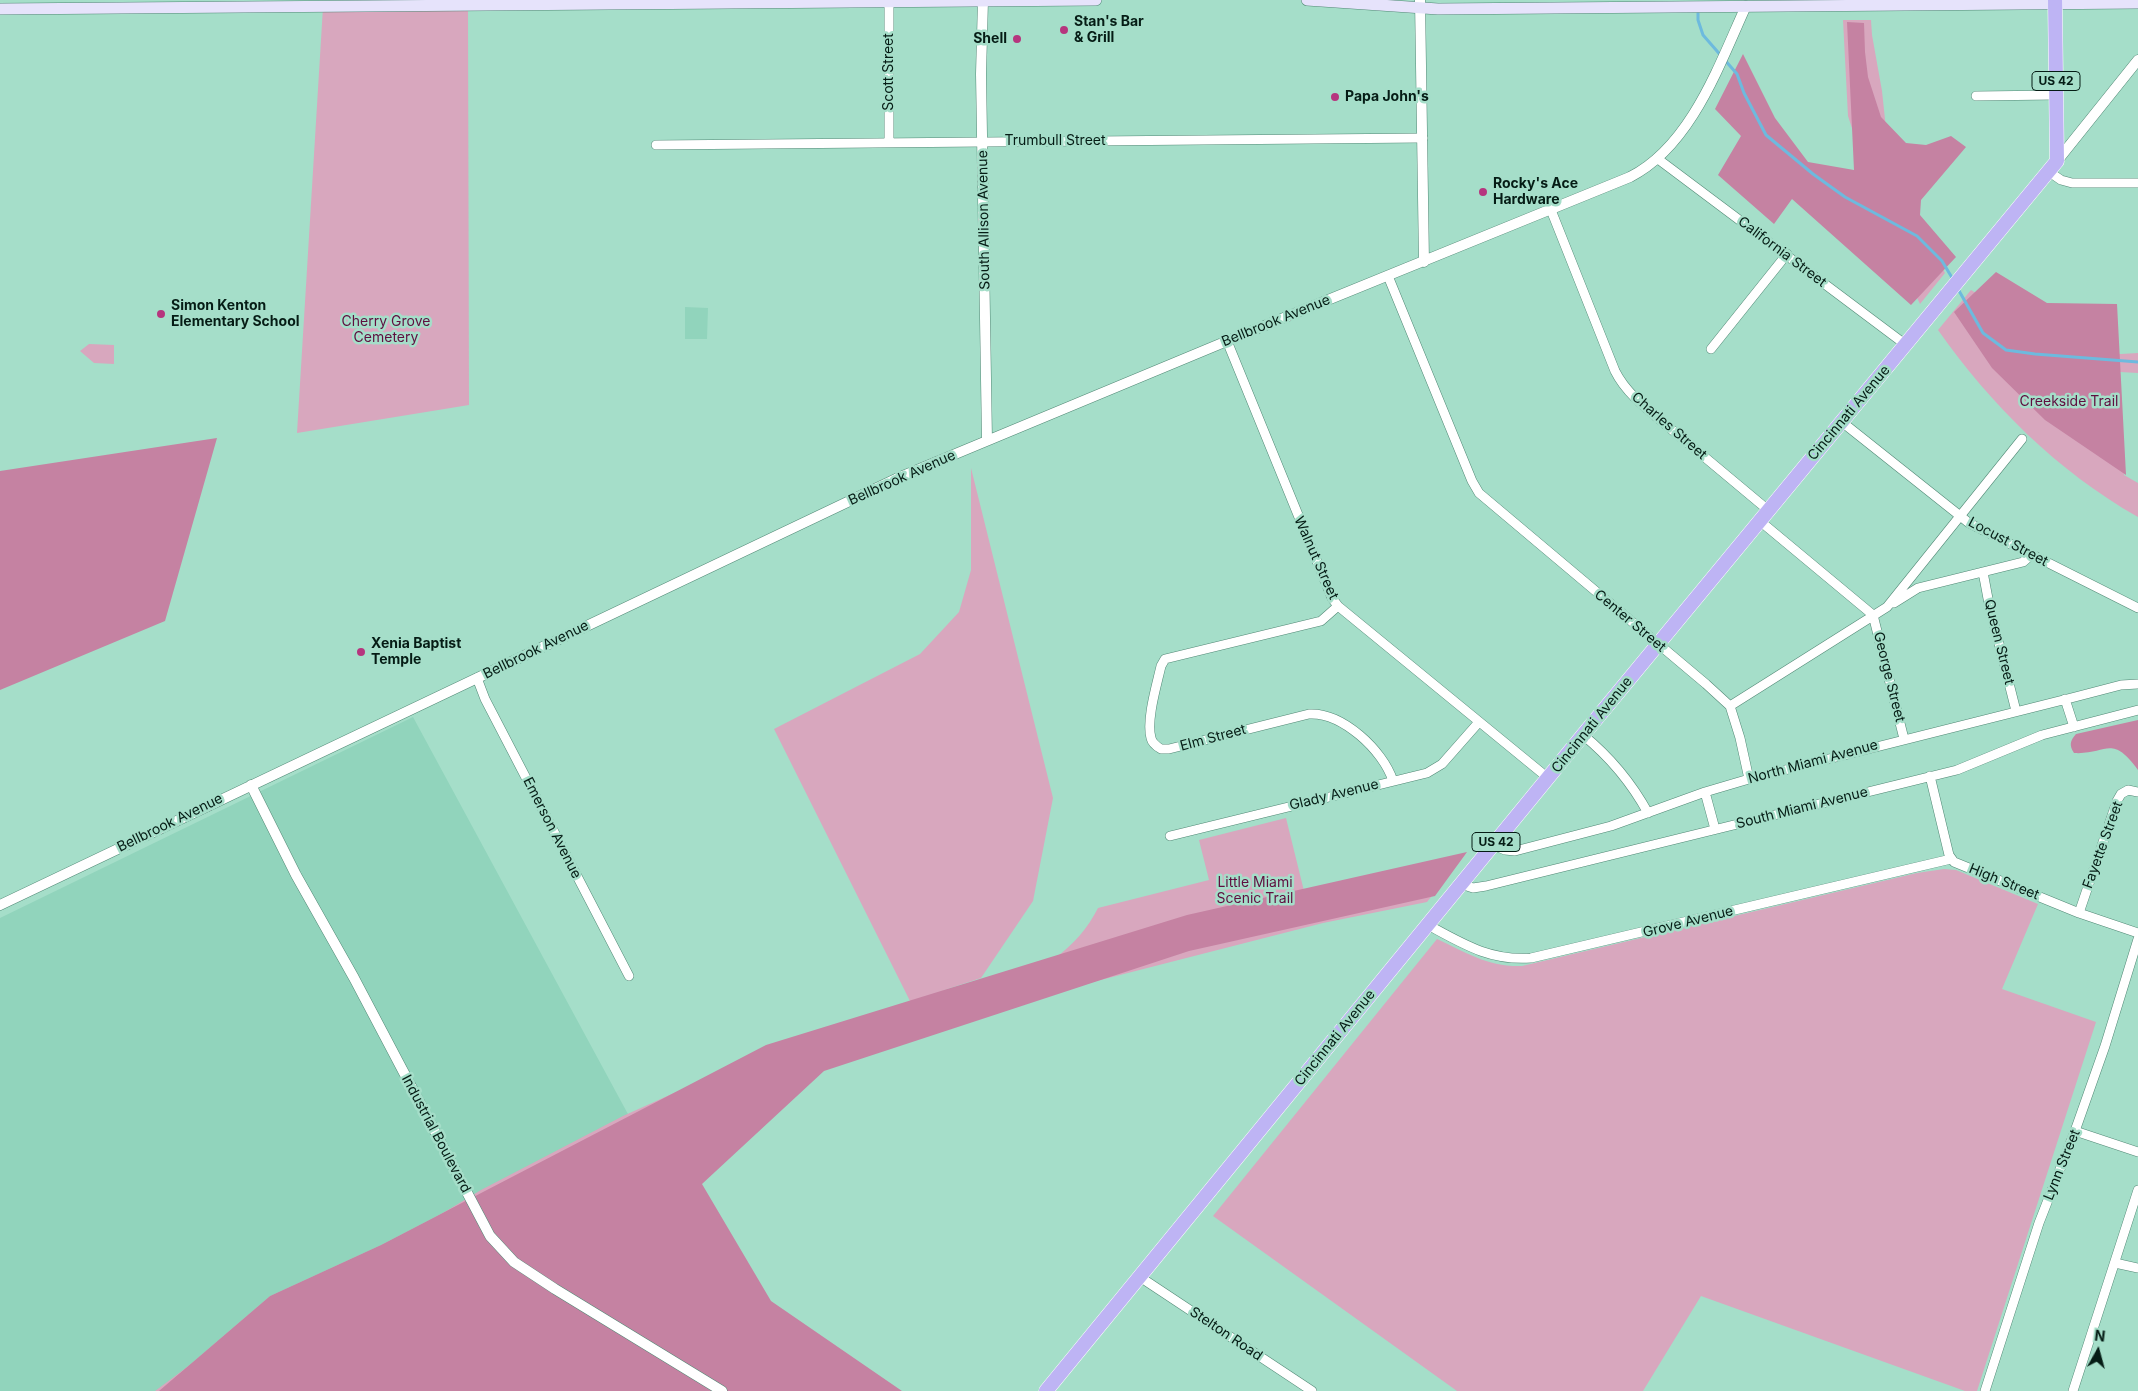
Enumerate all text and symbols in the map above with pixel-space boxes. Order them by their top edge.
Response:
place label: Stan's Bar & Grill [1074,14,1144,46]
marker: Stan's Bar & Grill [1058,24,1070,36]
place label: Shell [973,31,1007,47]
street label: Scott Street [881,33,897,111]
marker: Shell [1011,33,1023,45]
road number: US 42 [2032,72,2080,90]
place label: Papa John's [1345,89,1429,105]
marker: Papa John's [1329,91,1341,103]
street label: Trumbull Street [1004,133,1106,149]
street label: South Allison Avenue [974,150,994,290]
place label: Rocky's Ace Hardware [1493,176,1578,208]
marker: Rocky's Ace Hardware [1477,186,1489,198]
street label: California Street [1734,213,1830,291]
street label: Bellbrook Avenue [1219,292,1333,350]
place label: Simon Kenton Elementary School [171,298,300,331]
marker: Simon Kenton Elementary School [155,308,167,320]
park label: Cherry Grove Cemetery [342,314,430,347]
street label: Cincinnati Avenue [1804,362,1894,464]
street label: Charles Street [1628,389,1710,463]
park label: Creekside Trail [2020,394,2118,410]
street label: Bellbrook Avenue [846,447,958,509]
street label: Walnut Street [1290,514,1342,602]
street label: Locust Street [1965,514,2051,570]
street label: Center Street [1591,586,1669,656]
street label: Queen Street [1980,598,2018,686]
street label: Bellbrook Avenue [481,617,591,683]
street label: George Street [1870,630,1908,724]
place label: Xenia Baptist Temple [371,636,461,669]
marker: Xenia Baptist Temple [355,646,367,658]
street label: Cincinnati Avenue [1548,674,1636,776]
street label: Elm Street [1178,721,1248,755]
street label: North Miami Avenue [1746,737,1880,787]
street label: Emerson Avenue [519,775,585,881]
street label: Glady Avenue [1288,776,1380,814]
street label: South Miami Avenue [1734,784,1870,832]
street label: Bellbrook Avenue [115,790,225,856]
street label: Fayette Street [2079,799,2127,891]
road number: US 42 [1472,832,1520,852]
street label: High Street [1967,860,2041,904]
park label: Little Miami Scenic Trail [1217,875,1293,908]
street label: Grove Avenue [1641,903,1735,941]
street label: Cincinnati Avenue [1291,987,1379,1089]
street label: Industrial Boulevard [398,1072,474,1196]
street label: Lynn Street [2040,1127,2084,1203]
street label: Stelton Road [1186,1304,1266,1364]
north arrow [2073,1326,2123,1376]
text: N [2094,1327,2106,1345]

